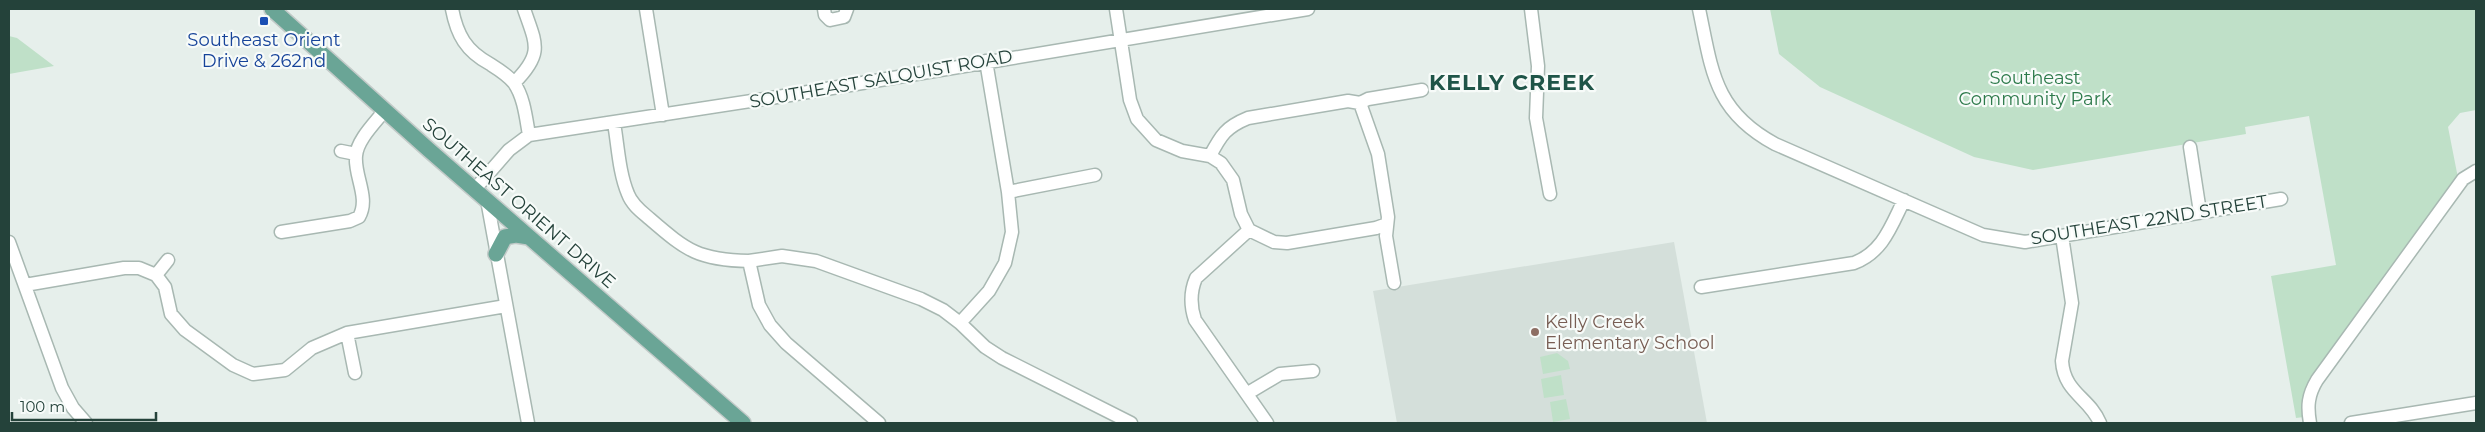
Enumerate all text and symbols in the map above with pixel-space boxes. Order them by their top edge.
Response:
marker: Southeast Orient Drive & 262nd [258,15,270,27]
place label: Southeast Orient Drive & 262nd [187,29,341,72]
street label: SOUTHEAST SALQUIST ROAD [748,45,1014,113]
park label: Southeast Community Park [1958,67,2112,110]
district label: KELLY CREEK [1429,69,1595,96]
street label: SOUTHEAST ORIENT DRIVE [418,113,620,293]
street label: SOUTHEAST 22ND STREET [2029,190,2270,250]
place label: Kelly Creek Elementary School [1545,311,1715,354]
marker: Kelly Creek Elementary School [1529,326,1541,338]
scale bar [12,390,156,422]
text: 100 m [20,397,65,416]

